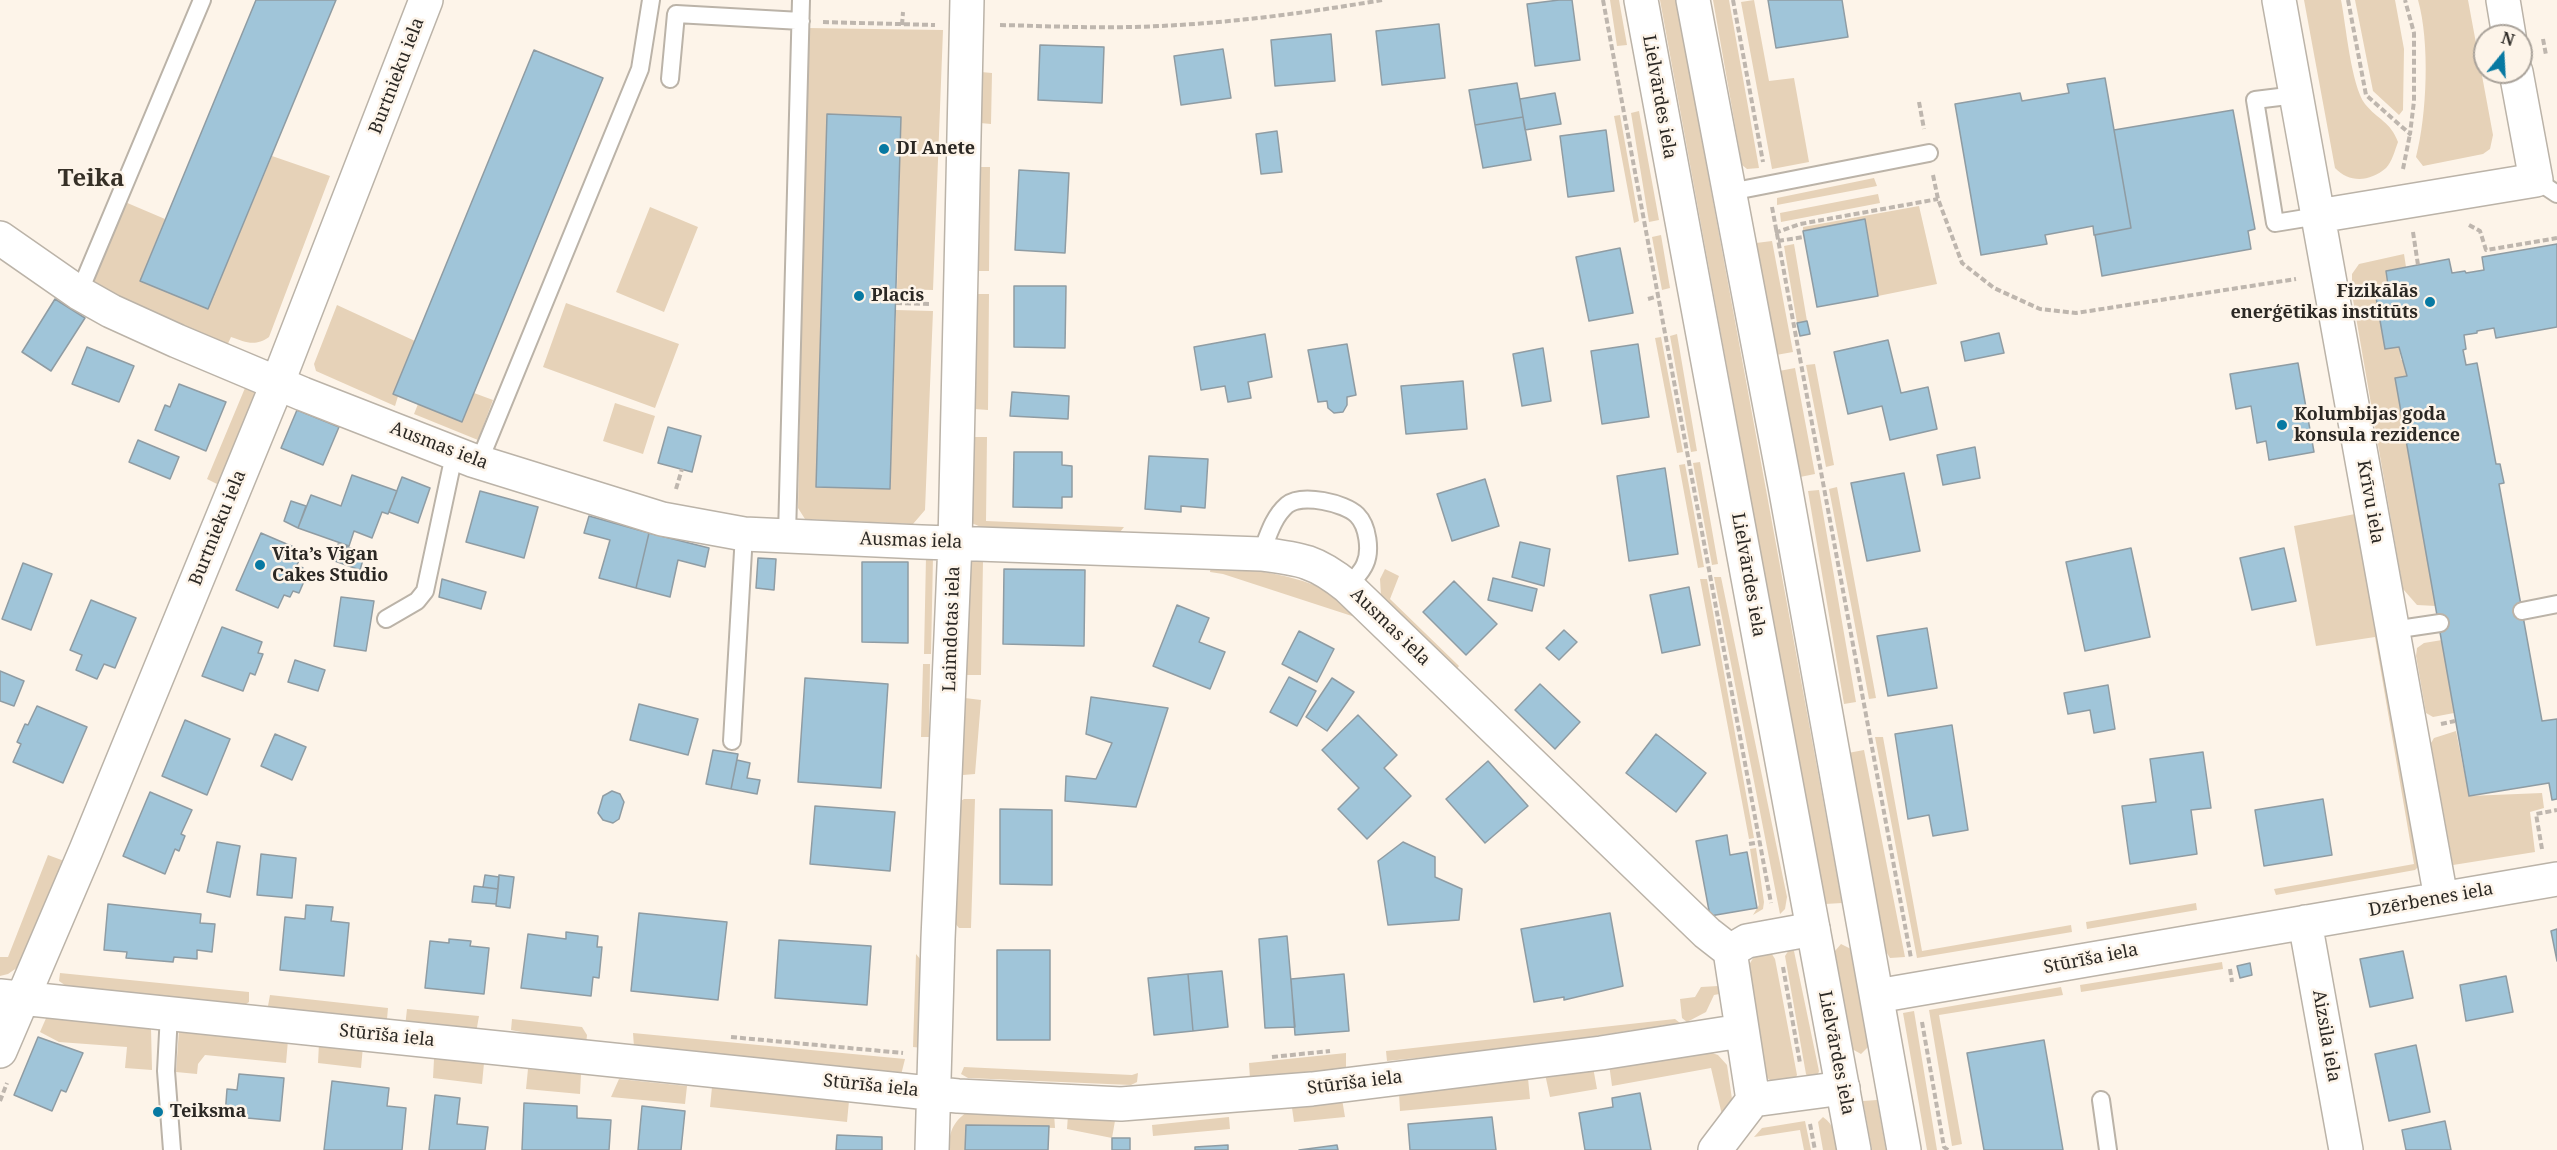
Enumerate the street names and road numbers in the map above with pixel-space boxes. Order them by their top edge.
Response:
street label: Burtnieku iela [365,15,429,137]
street label: Lielvārdes iela [1637,33,1681,161]
street label: Ausmas iela [387,417,491,475]
street label: Krīvu iela [2352,459,2388,545]
street label: Burtnieku iela [185,467,251,589]
street label: Lielvārdes iela [1726,511,1770,639]
street label: Ausmas iela [859,528,963,554]
street label: Laimdotas iela [939,566,965,692]
street label: Ausmas iela [1345,583,1435,671]
street label: Dzērbenes iela [2367,878,2495,922]
street label: Stūrīša iela [2042,939,2140,979]
street label: Aizsila iela [2307,988,2345,1084]
street label: Lielvārdes iela [1813,989,1859,1117]
street label: Stūrīša iela [338,1020,436,1052]
street label: Stūrīša iela [1306,1066,1404,1100]
street label: Stūrīša iela [822,1070,920,1102]

